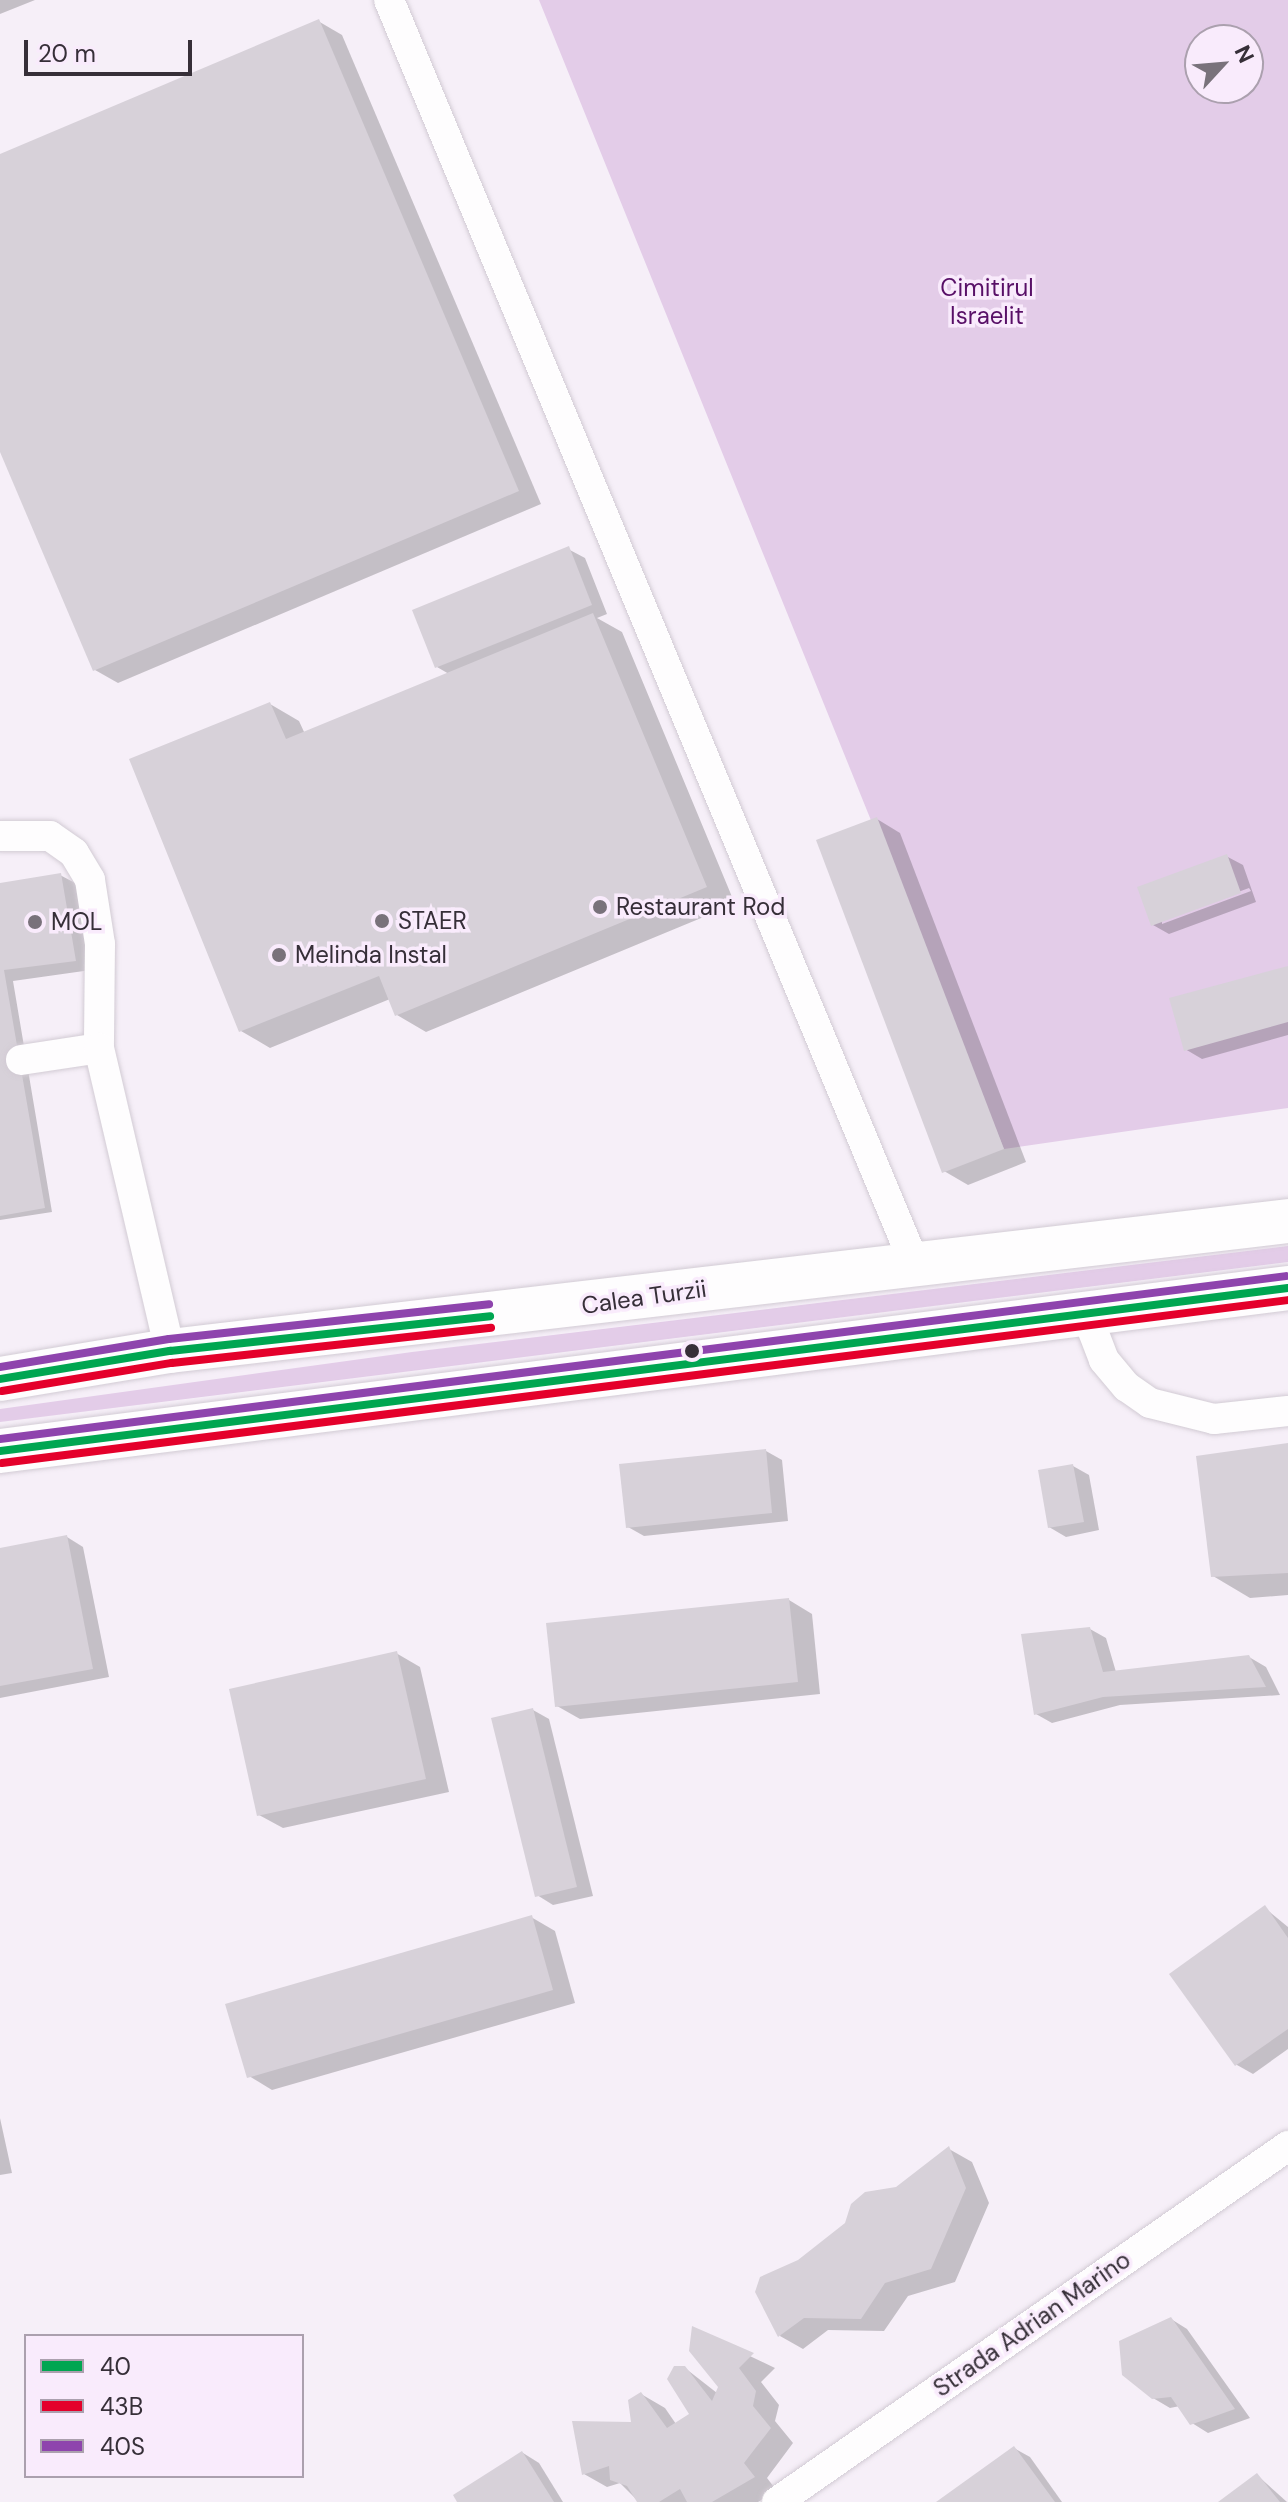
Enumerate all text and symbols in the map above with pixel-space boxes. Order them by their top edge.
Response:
scale bar [28,24,196,74]
north arrow [1184,24,1264,104]
text: 20 m [38,38,96,69]
text: N [1228,41,1261,68]
park label: Cimitirul Israelit [940,274,1034,330]
place label: Restaurant Rod [616,893,785,921]
marker: Restaurant Rod [591,898,609,916]
place label: STAER [398,907,467,935]
place label: MOL [51,908,102,936]
marker: STAER [373,912,391,930]
marker: MOL [26,913,44,931]
place label: Melinda Instal [295,941,447,969]
marker: Melinda Instal [270,946,288,964]
street label: Calea Turzii [580,1274,708,1320]
unlabelled marker [684,1343,700,1359]
street label: Strada Adrian Marino [928,2245,1136,2403]
legend [24,2334,304,2478]
text: 40 [100,2351,131,2382]
text: 43B [100,2391,143,2422]
text: 40S [100,2431,145,2462]

